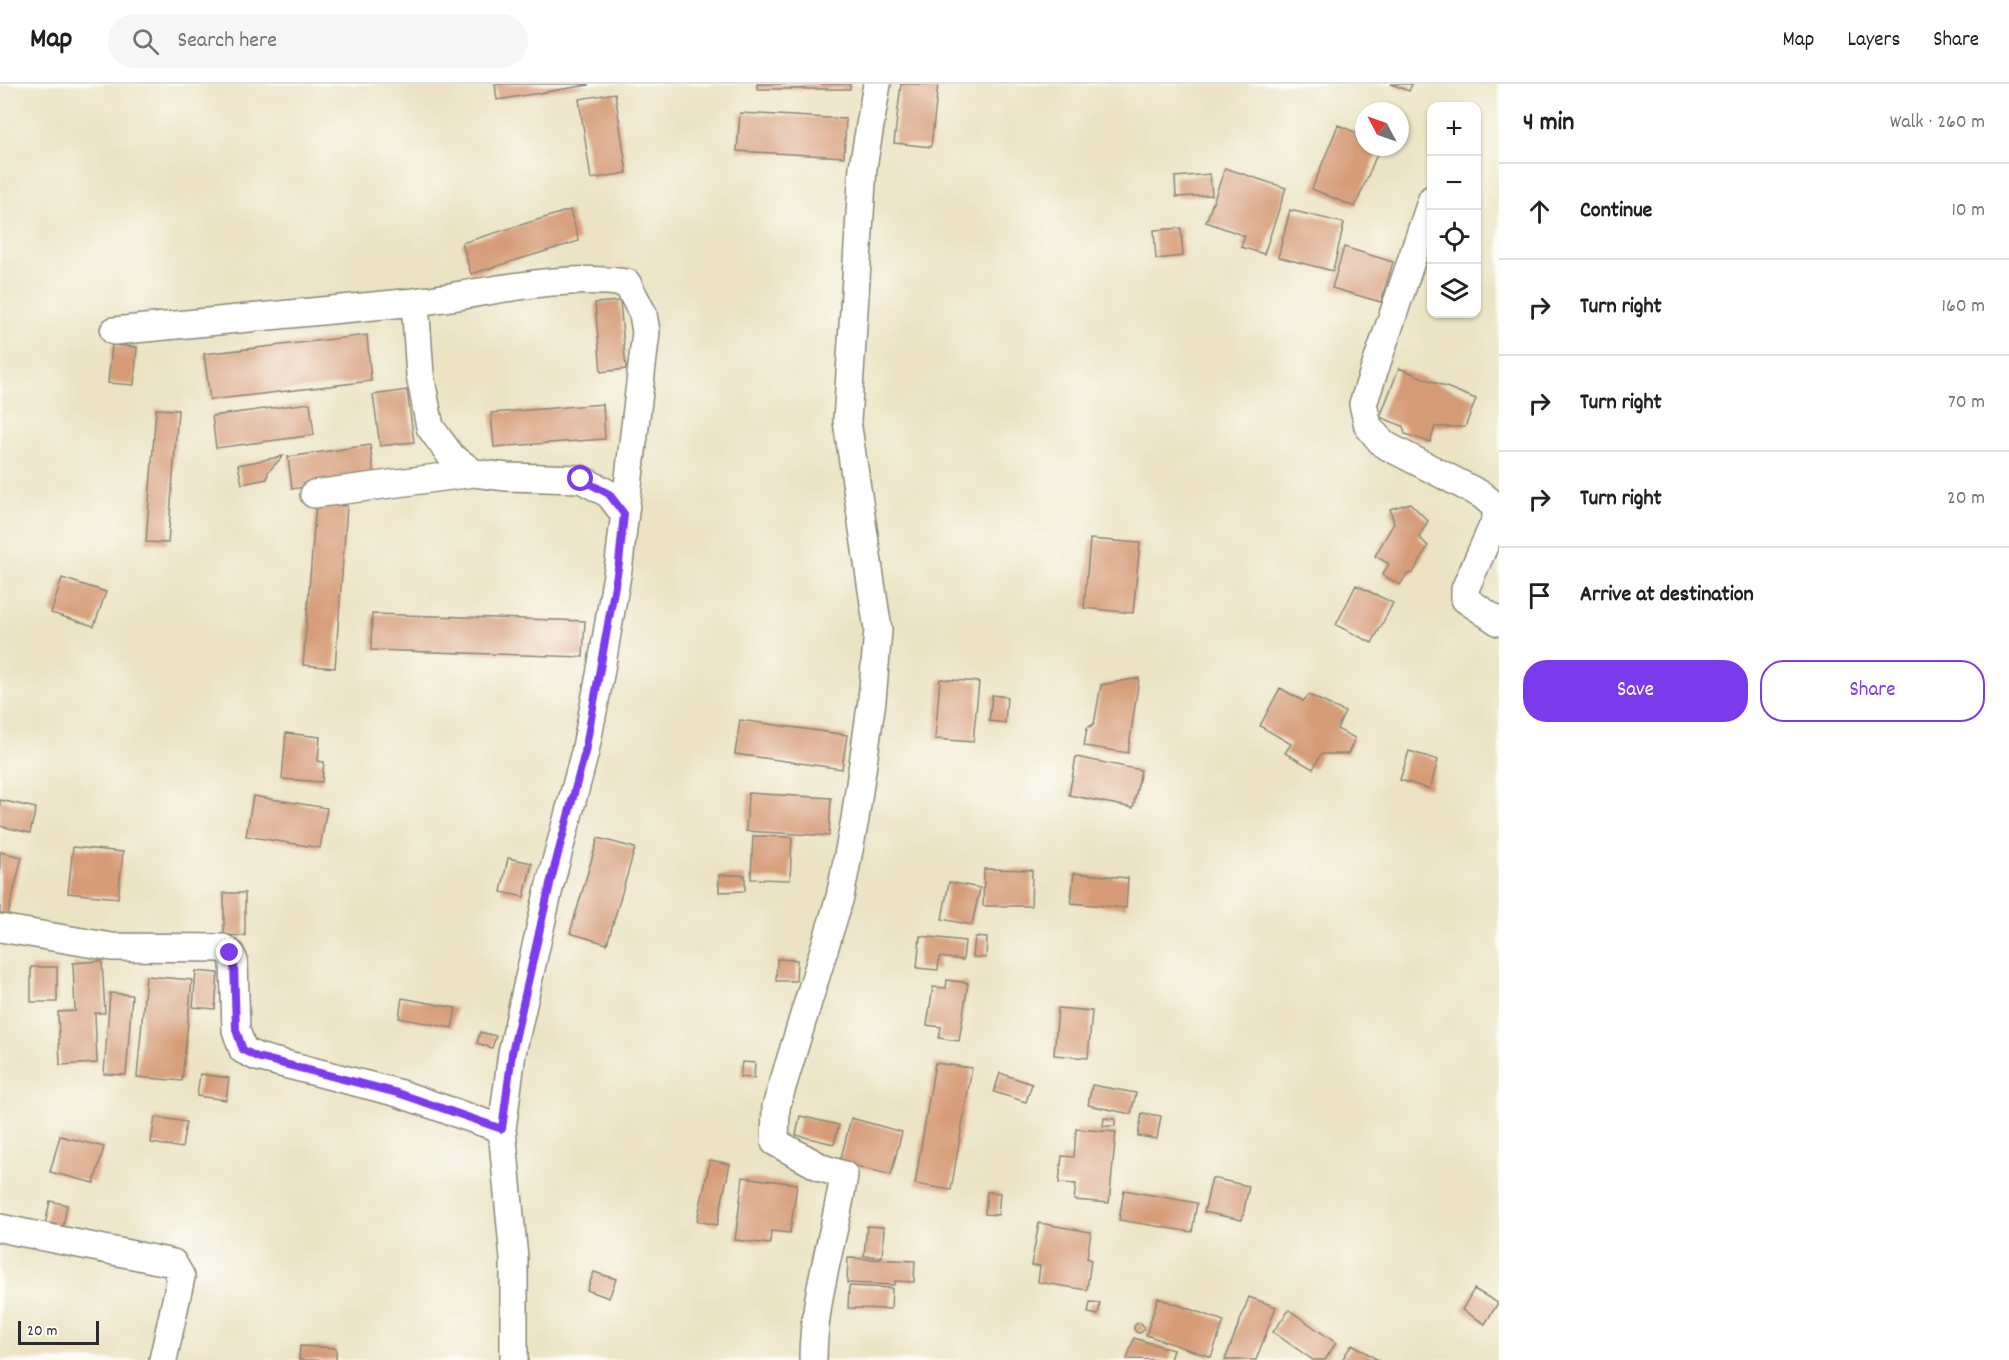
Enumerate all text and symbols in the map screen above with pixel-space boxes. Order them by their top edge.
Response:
search box [108,14,528,68]
text: Map [30,21,72,61]
icon: search [129,25,162,58]
text: Search here [177,26,277,57]
text: Map [1783,26,1814,56]
text: Layers [1847,26,1900,56]
text: Share [1933,26,1979,56]
north arrow [1355,102,1409,156]
map controls [1427,102,1481,318]
button: + [1427,102,1481,156]
text: 4 min [1523,105,1574,142]
text: Walk · 260 m [1890,109,1985,137]
button: − [1427,156,1481,210]
icon: ahead [1523,195,1556,228]
text: Continue [1580,196,1652,227]
text: 10 m [1951,197,1985,225]
button: locate [1427,210,1481,264]
button: layers [1427,264,1481,318]
icon: right [1523,291,1556,324]
text: Turn right [1580,292,1662,323]
text: 160 m [1942,293,1985,321]
icon: right [1523,387,1556,420]
text: Turn right [1580,388,1662,419]
text: 70 m [1948,389,1985,417]
route start [567,465,593,491]
icon: right [1523,483,1556,516]
text: Turn right [1580,484,1662,515]
text: 20 m [1947,485,1985,513]
icon: arrive [1523,579,1556,612]
text: Arrive at destination [1580,580,1754,611]
button: Save [1523,660,1748,722]
button: Share [1760,660,1985,722]
route end [216,939,242,965]
scale bar [18,1318,99,1346]
text: 20 m [27,1320,57,1343]

